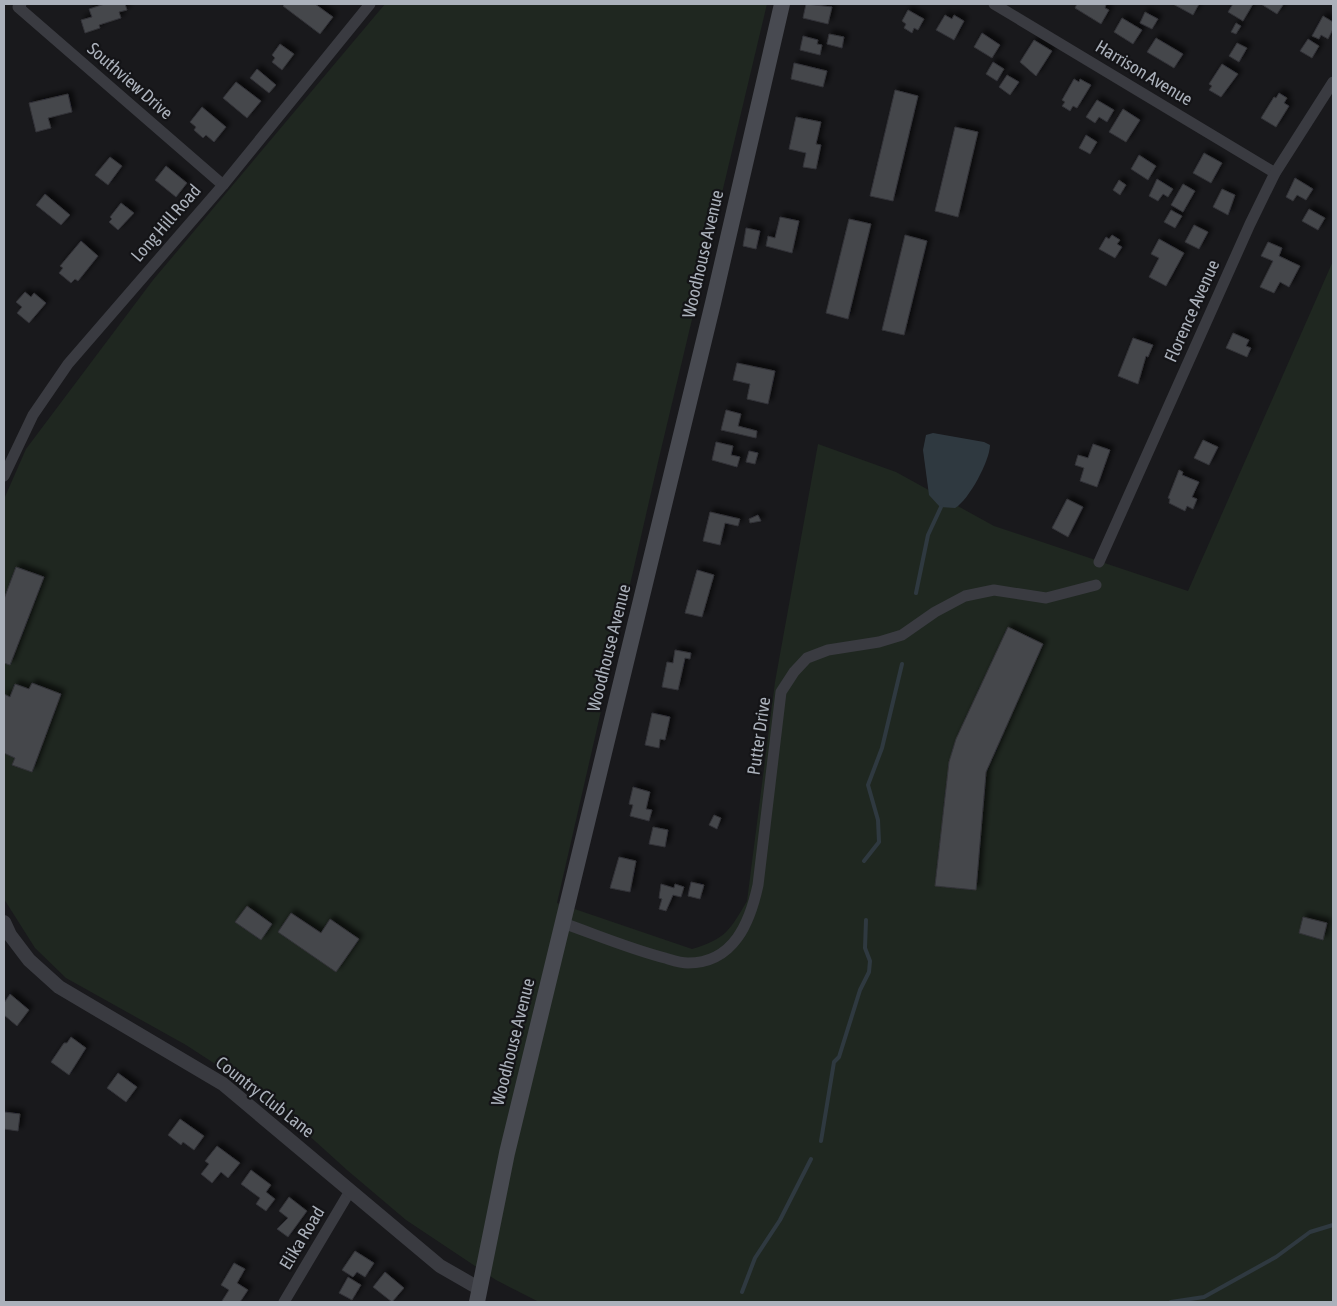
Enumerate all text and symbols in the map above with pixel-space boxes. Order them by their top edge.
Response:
street label: Harrison Avenue [1092,35,1197,110]
street label: Southview Drive [83,38,177,123]
street label: Long Hill Road [126,180,205,266]
street label: Woodhouse Avenue [678,188,727,320]
street label: Florence Avenue [1160,256,1223,365]
street label: Woodhouse Avenue [583,582,635,714]
street label: Putter Drive [743,696,774,776]
street label: Woodhouse Avenue [487,976,539,1108]
street label: Country Club Lane [212,1052,319,1142]
street label: Elika Road [275,1202,329,1273]

